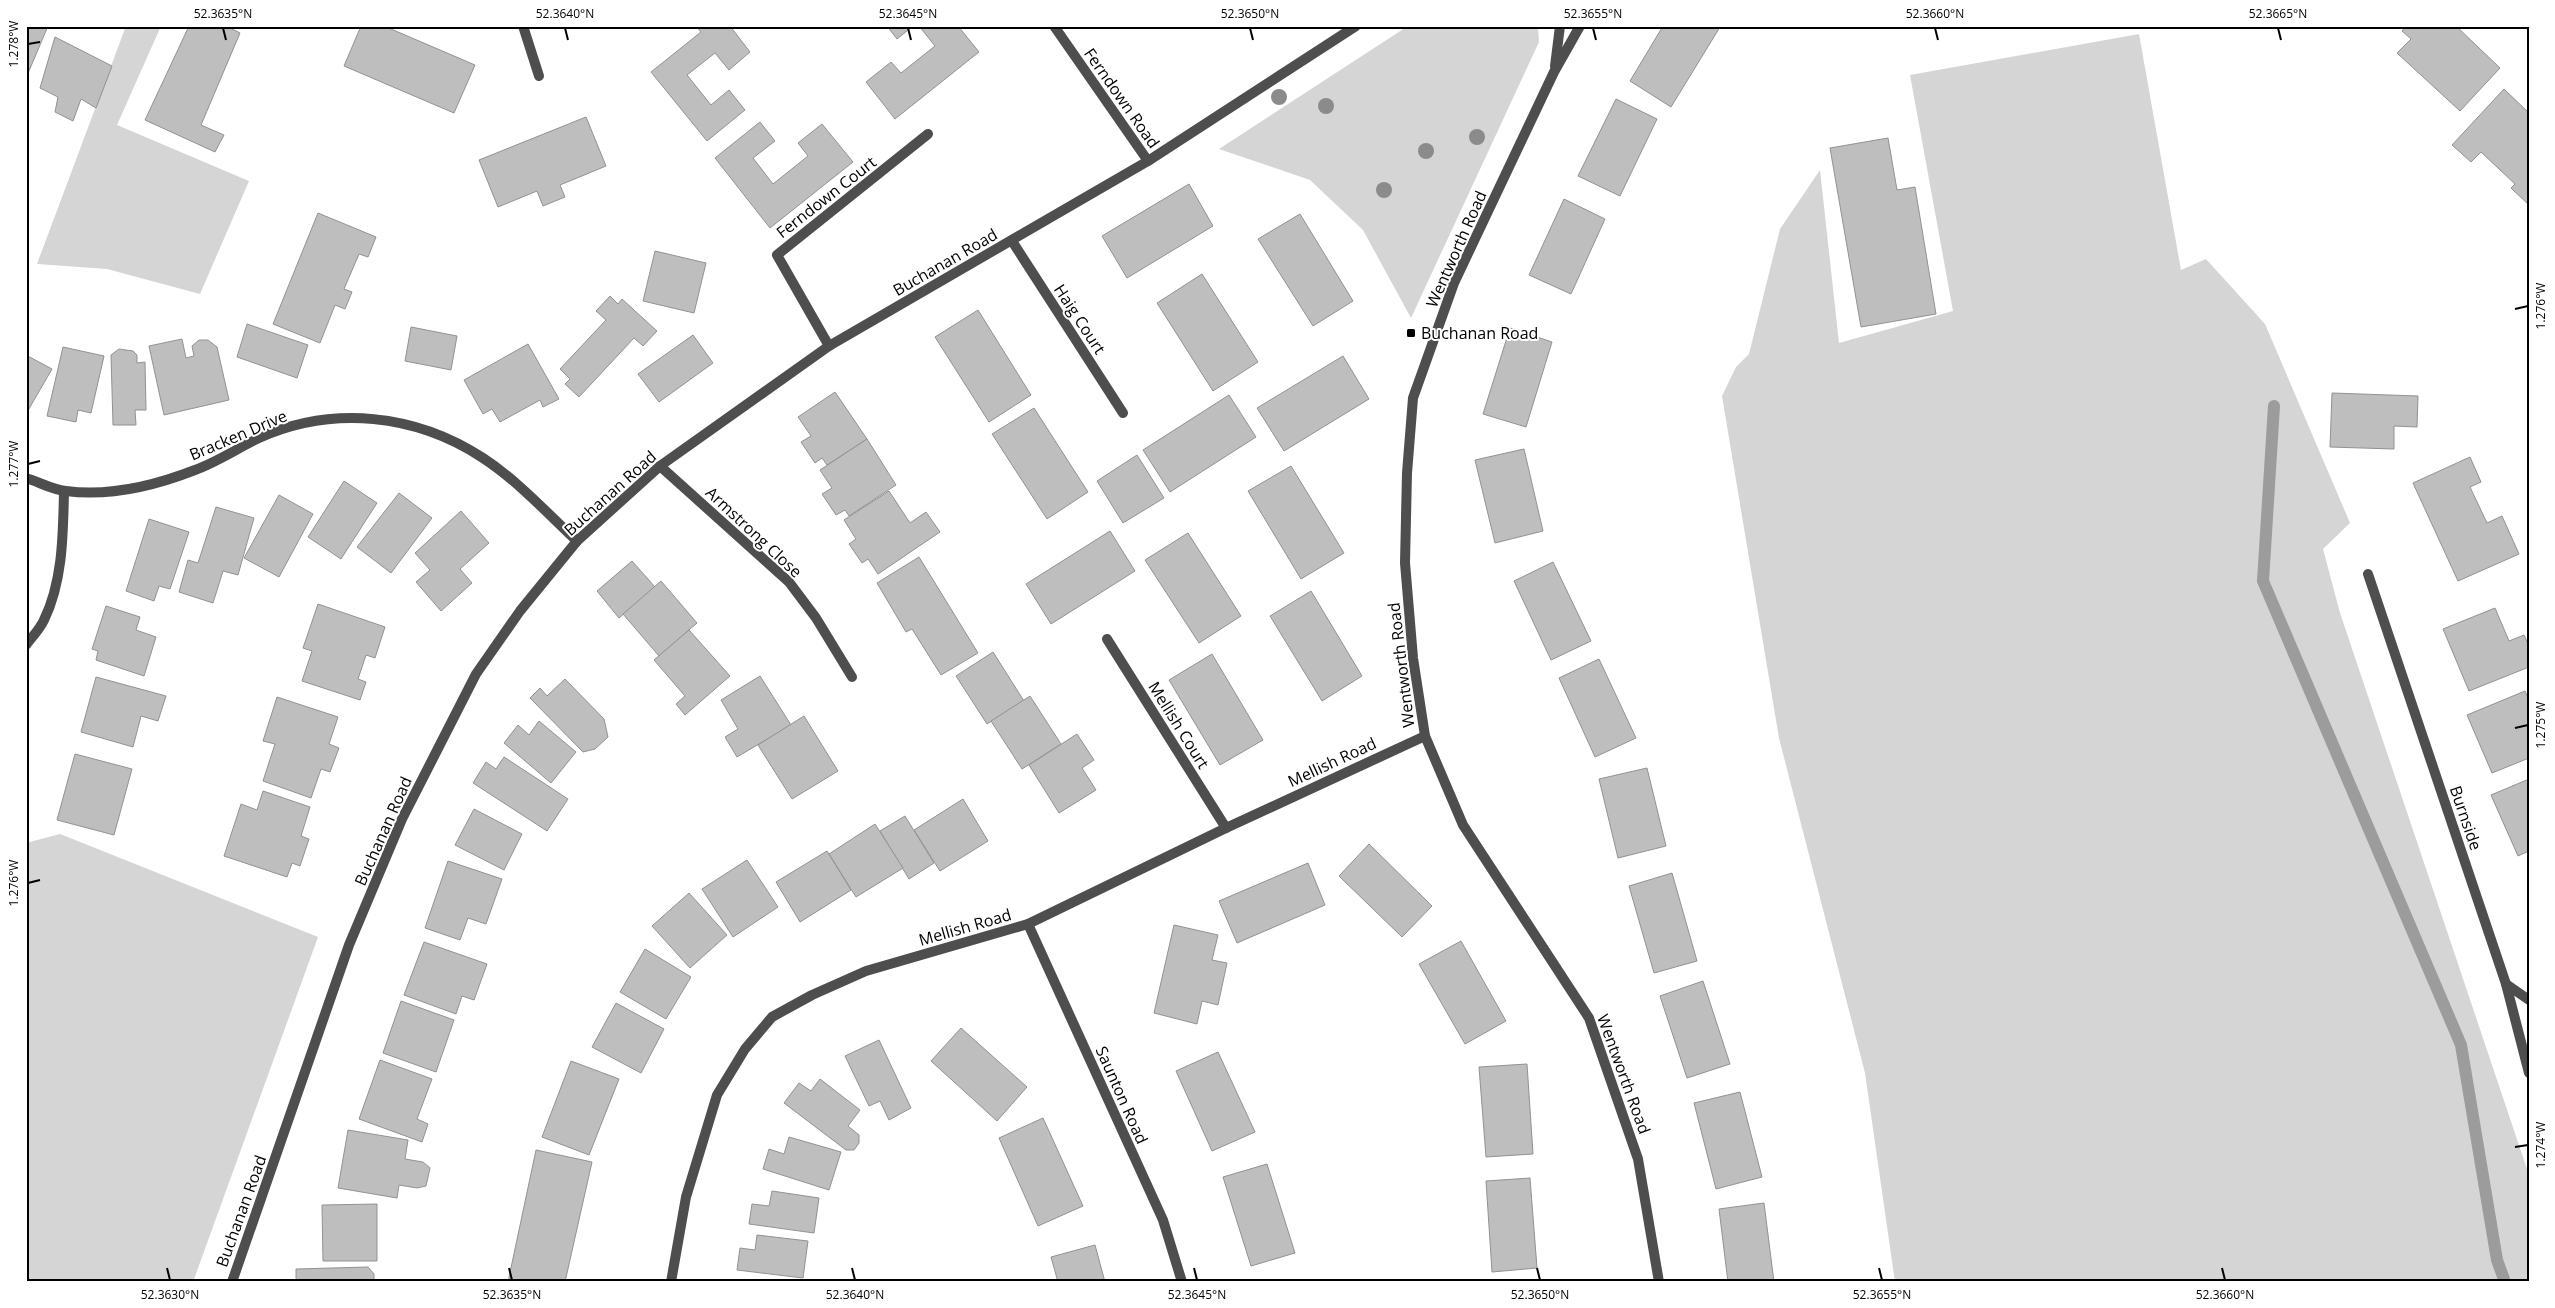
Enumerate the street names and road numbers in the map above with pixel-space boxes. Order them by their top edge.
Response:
street label: Ferndown Road [1079,44,1165,152]
street label: Ferndown Court [771,151,881,243]
street label: Wentworth Road [1420,187,1492,311]
street label: Buchanan Road [889,223,1001,301]
street label: Haig Court [1049,280,1111,359]
street label: Bracken Drive [186,405,290,465]
street label: Buchanan Road [559,446,661,540]
street label: Armstrong Close [701,482,807,582]
street label: Wentworth Road [1382,601,1420,729]
street label: Mellish Court [1143,677,1215,773]
street label: Mellish Road [1284,732,1380,792]
street label: Buchanan Road [349,773,417,889]
street label: Burnside [2445,783,2487,853]
street label: Mellish Road [916,903,1014,951]
street label: Wentworth Road [1592,1011,1656,1137]
street label: Saunton Road [1091,1043,1153,1147]
street label: Buchanan Road [211,1152,271,1270]

